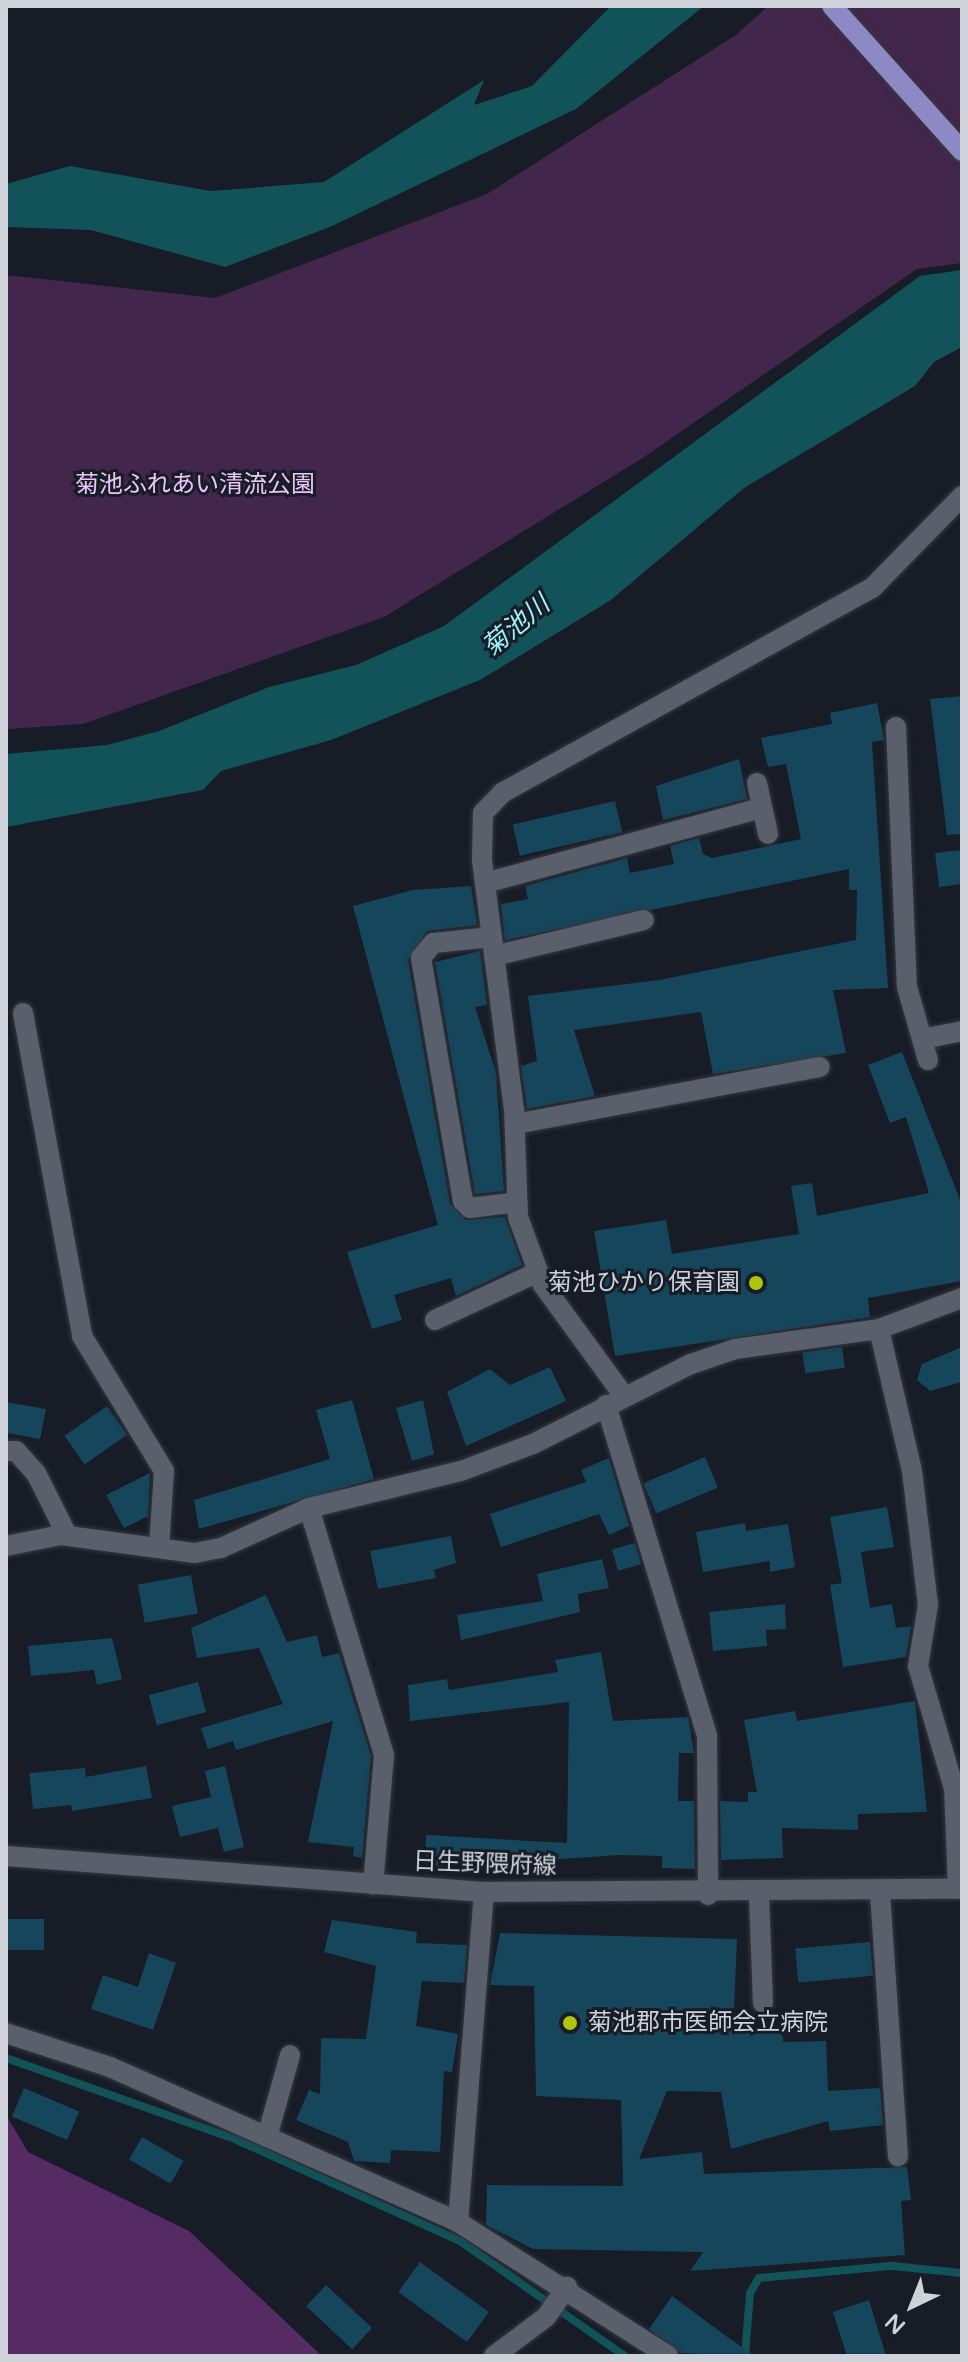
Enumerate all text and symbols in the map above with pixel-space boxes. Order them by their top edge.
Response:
park label: 菊池ふれあい清流公園 [75,471,315,499]
water label: 菊池川 [476,589,556,663]
place label: 菊池ひかり保育園 [548,1269,740,1297]
marker: 菊池ひかり保育園 [747,1274,765,1292]
street label: 日生野隈府線 [413,1847,557,1881]
place label: 菊池郡市医師会立病院 [588,2009,828,2037]
marker: 菊池郡市医師会立病院 [559,2012,581,2034]
north arrow [872,2266,952,2346]
text: N [880,2308,911,2339]

